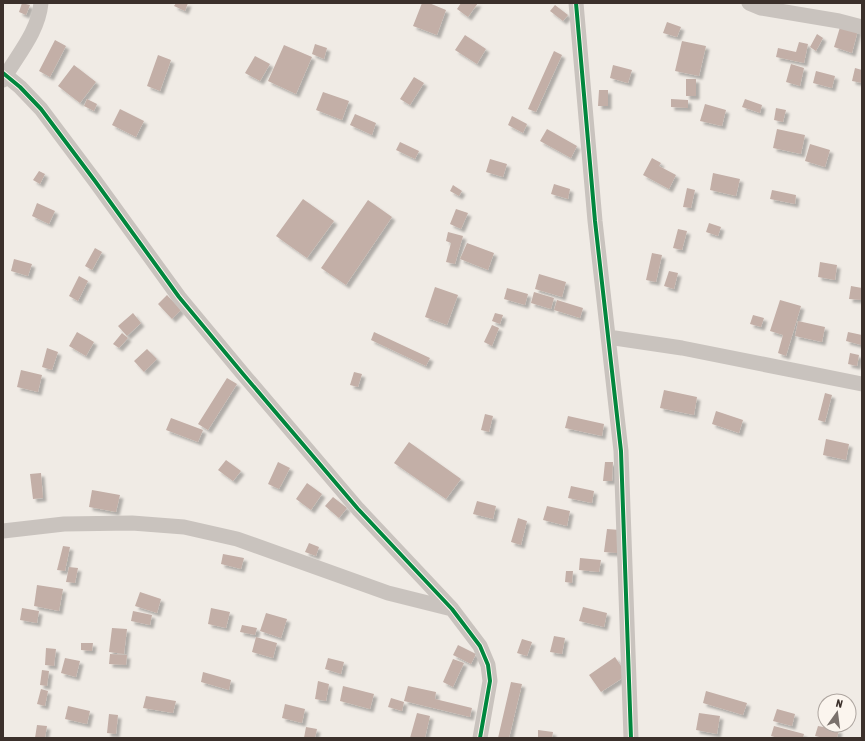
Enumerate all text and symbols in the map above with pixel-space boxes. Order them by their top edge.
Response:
north arrow [817,693,857,733]
text: N [835,697,844,710]

